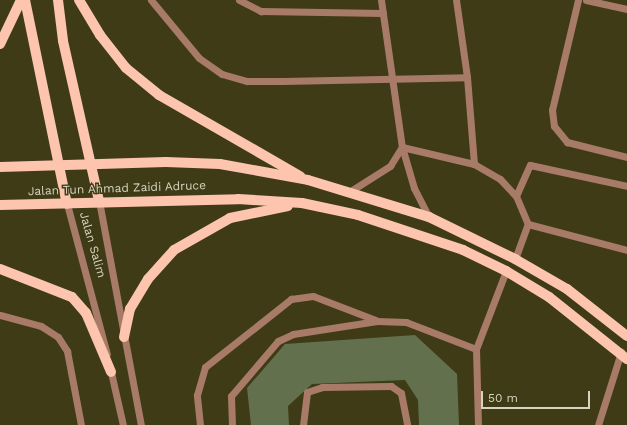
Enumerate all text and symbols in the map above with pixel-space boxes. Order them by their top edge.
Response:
street label: Jalan Tun Ahmad Zaidi Adruce [27,179,207,199]
street label: Jalan Salim [76,210,108,280]
scale bar [483,383,592,409]
text: 50 m [488,391,518,405]

